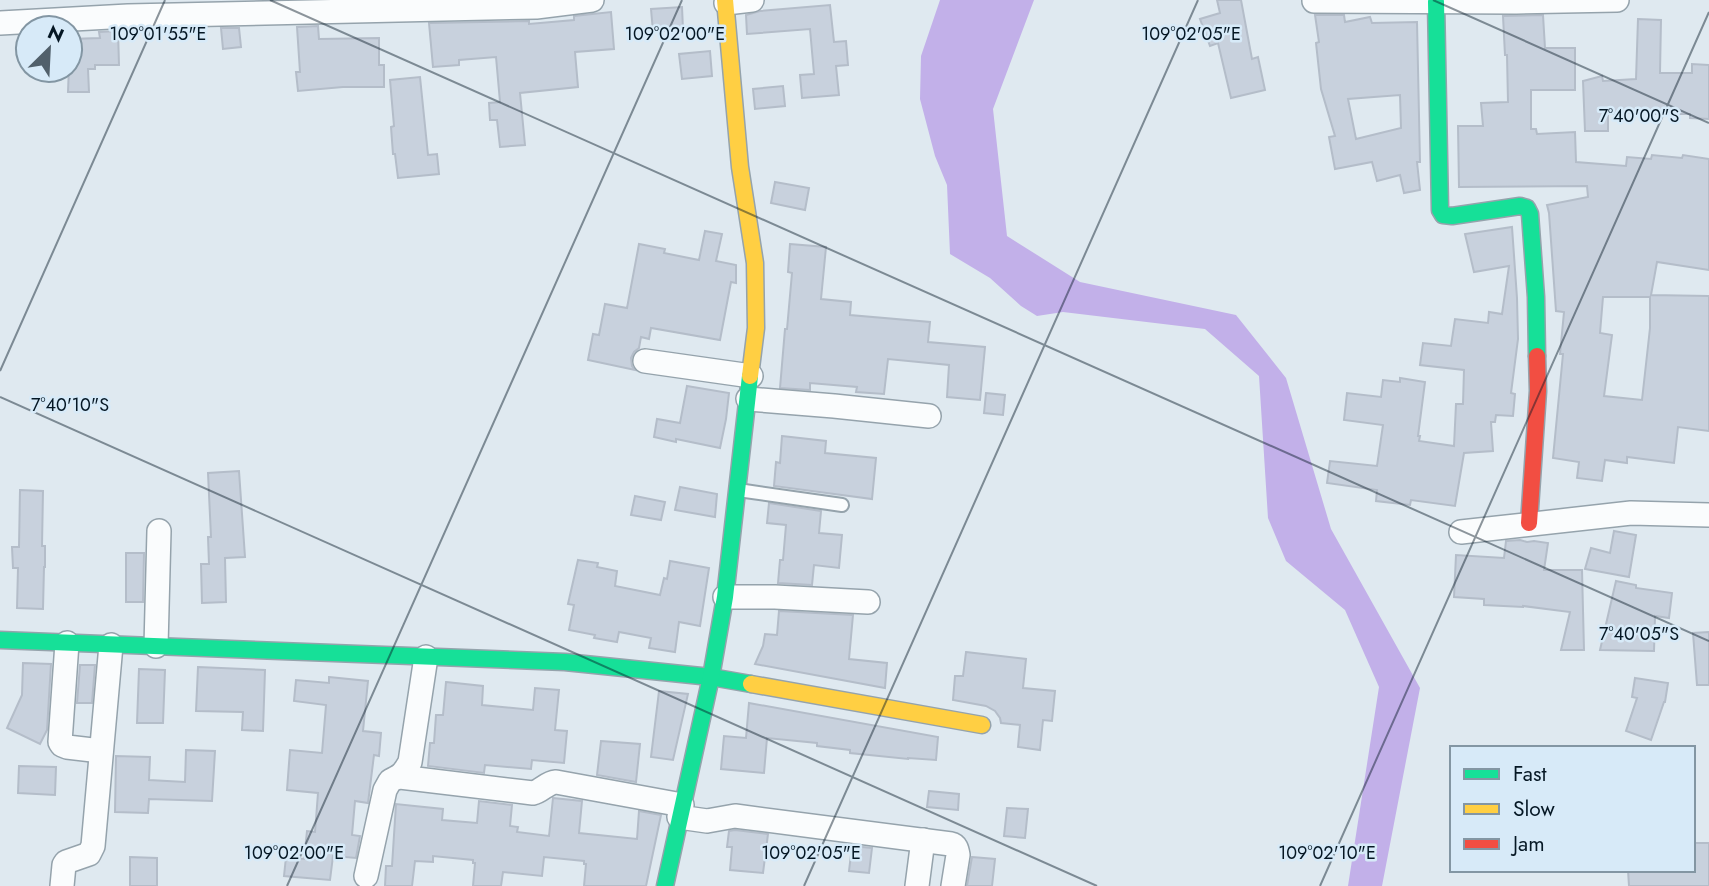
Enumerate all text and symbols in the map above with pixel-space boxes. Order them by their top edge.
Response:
north arrow [14,14,84,84]
text: N [43,19,68,49]
text: 109°01'55"E [110,21,206,47]
text: 109°02'00"E [625,21,725,47]
text: 109°02'05"E [1141,21,1241,47]
text: 7°40'00"S [1599,103,1679,129]
text: 7°40'10"S [31,392,109,418]
text: 7°40'05"S [1599,621,1679,647]
legend [1450,746,1695,872]
text: Fast [1513,759,1546,789]
text: Slow [1513,794,1555,824]
text: Jam [1510,829,1545,859]
text: 109°02'00"E [244,840,344,866]
text: 109°02'05"E [761,840,861,866]
text: 109°02'10"E [1278,840,1376,866]

